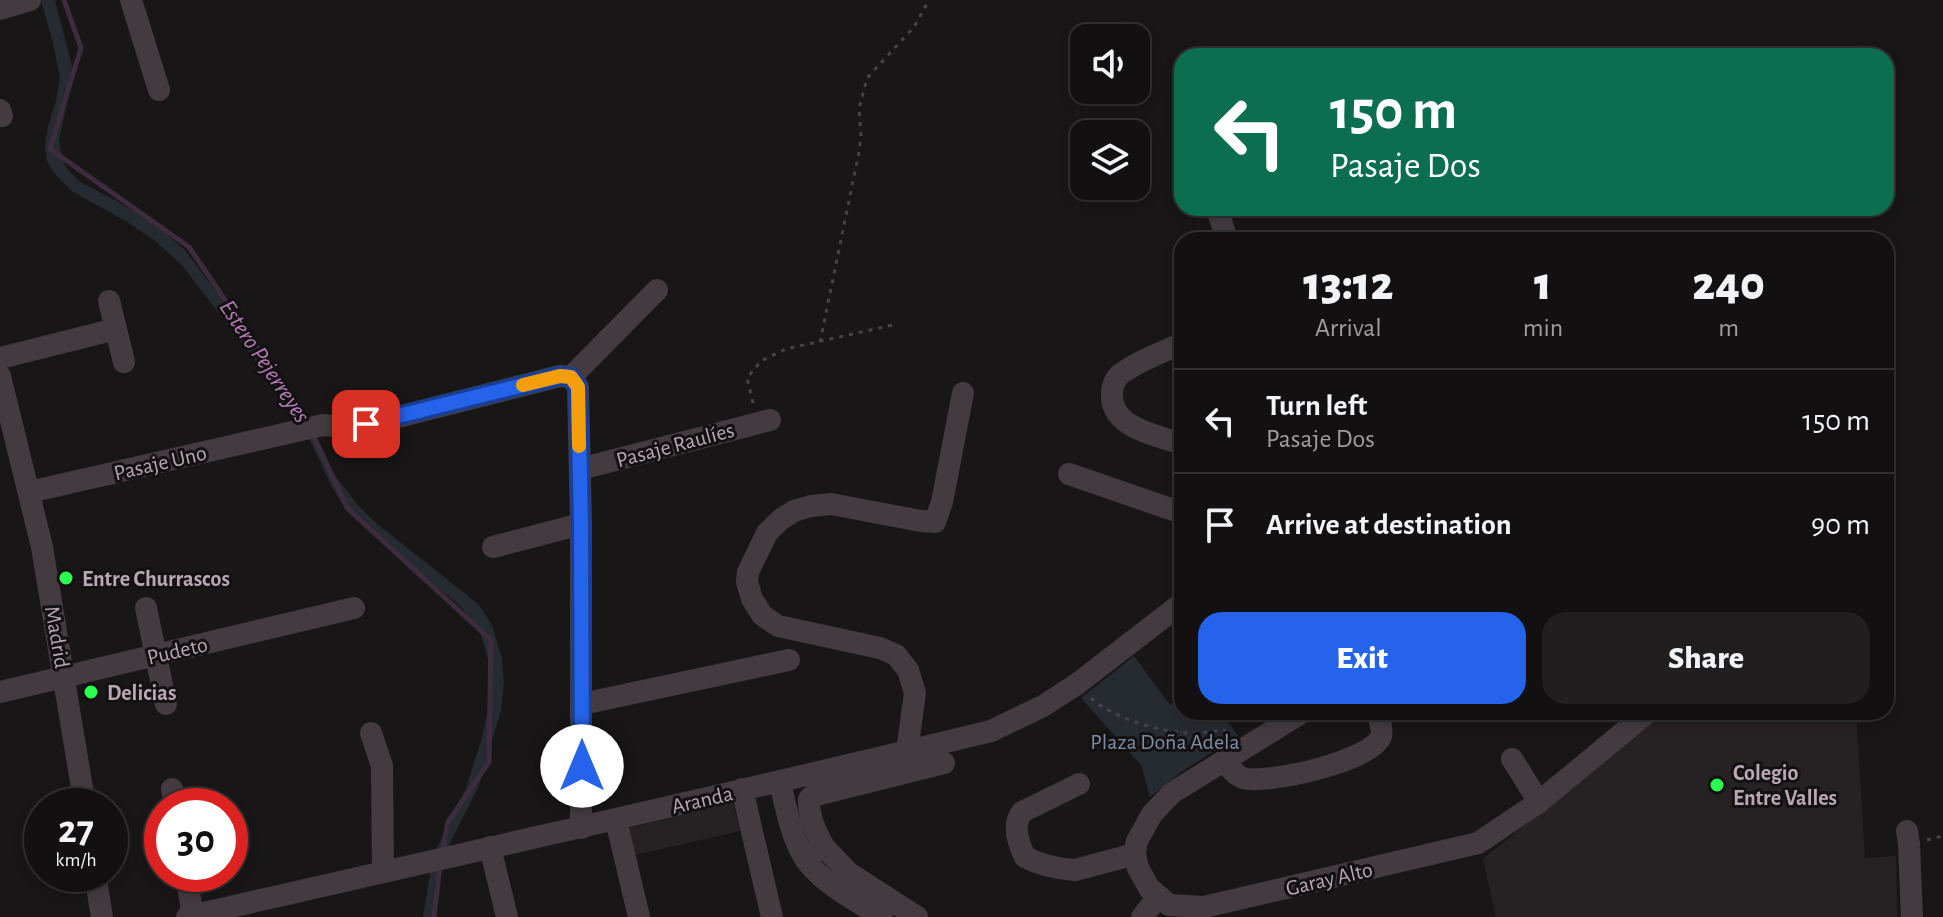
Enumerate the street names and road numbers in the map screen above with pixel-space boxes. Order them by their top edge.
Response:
street label: Pasaje Raulíes [614,419,737,471]
street label: Pasaje Uno [112,442,209,484]
street label: Madrid [41,604,73,670]
street label: Pudeto [145,633,210,669]
street label: Aranda [669,782,735,818]
street label: Garay Alto [1284,858,1375,900]

